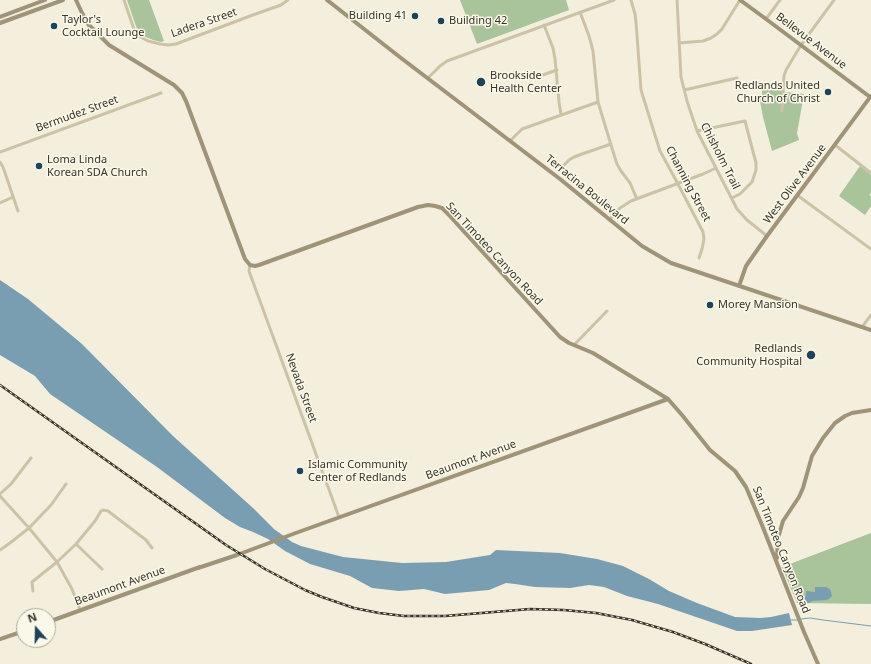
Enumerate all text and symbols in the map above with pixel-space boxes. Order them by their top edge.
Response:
street label: Ladera Street [169,6,239,40]
place label: Building 41 [349,9,407,23]
street label: Bellevue Avenue [773,10,849,72]
marker: Building 41 [410,11,420,21]
place label: Taylor's Cocktail Lounge [62,13,144,39]
place label: Building 42 [449,14,507,28]
marker: Building 42 [436,16,446,26]
marker: Taylor's Cocktail Lounge [49,21,59,31]
place label: Brookside Health Center [490,69,562,95]
marker: Brookside Health Center [475,76,487,88]
place label: Redlands United Church of Christ [735,79,820,105]
marker: Redlands United Church of Christ [823,87,833,97]
street label: Bermudez Street [34,93,120,135]
street label: Chisholm Trail [698,120,742,192]
street label: West Olive Avenue [761,142,829,226]
street label: Channing Street [663,144,713,224]
place label: Loma Linda Korean SDA Church [47,153,148,179]
street label: Terracina Boulevard [543,153,631,227]
marker: Loma Linda Korean SDA Church [34,161,44,171]
street label: San Timoteo Canyon Road [443,200,545,308]
place label: Morey Mansion [718,298,798,312]
marker: Morey Mansion [705,300,715,310]
place label: Redlands Community Hospital [696,342,802,368]
marker: Redlands Community Hospital [805,349,817,361]
street label: Nevada Street [282,352,320,424]
street label: Beaumont Avenue [424,437,518,483]
place label: Islamic Community Center of Redlands [308,458,407,484]
marker: Islamic Community Center of Redlands [295,466,305,476]
street label: San Timoteo Canyon Road [749,485,813,615]
street label: Beaumont Avenue [73,563,167,609]
north arrow [16,608,56,648]
text: N [25,609,39,626]

